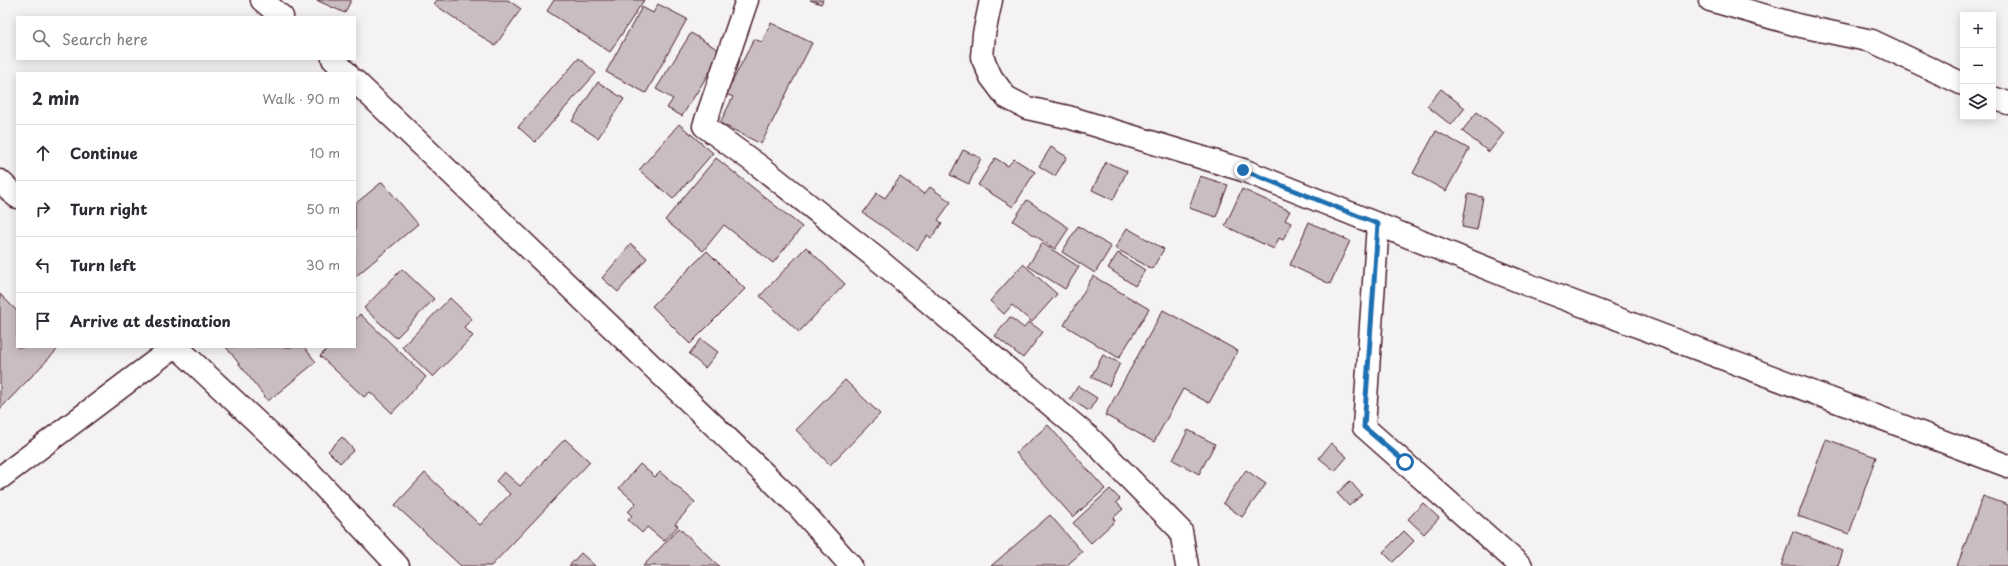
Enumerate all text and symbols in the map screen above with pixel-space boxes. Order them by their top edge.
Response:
map controls [1960,12,1996,120]
button: + [1960,12,1996,48]
search box [16,16,356,60]
icon: search [30,27,52,49]
text: Search here [62,27,148,50]
button: − [1960,48,1996,84]
button: layers [1960,84,1996,120]
text: 2 min [32,85,79,111]
text: Walk · 90 m [263,89,340,108]
text: Continue [70,141,138,164]
icon: ahead [32,142,54,164]
text: 10 m [310,143,340,162]
route end [1234,161,1252,179]
text: Turn right [70,197,147,220]
icon: right [32,198,54,220]
text: 50 m [306,199,340,218]
text: Turn left [70,253,136,276]
icon: left [32,254,54,276]
text: 30 m [306,255,340,274]
text: Arrive at destination [70,309,231,332]
icon: arrive [32,310,54,332]
route start [1396,453,1414,471]

